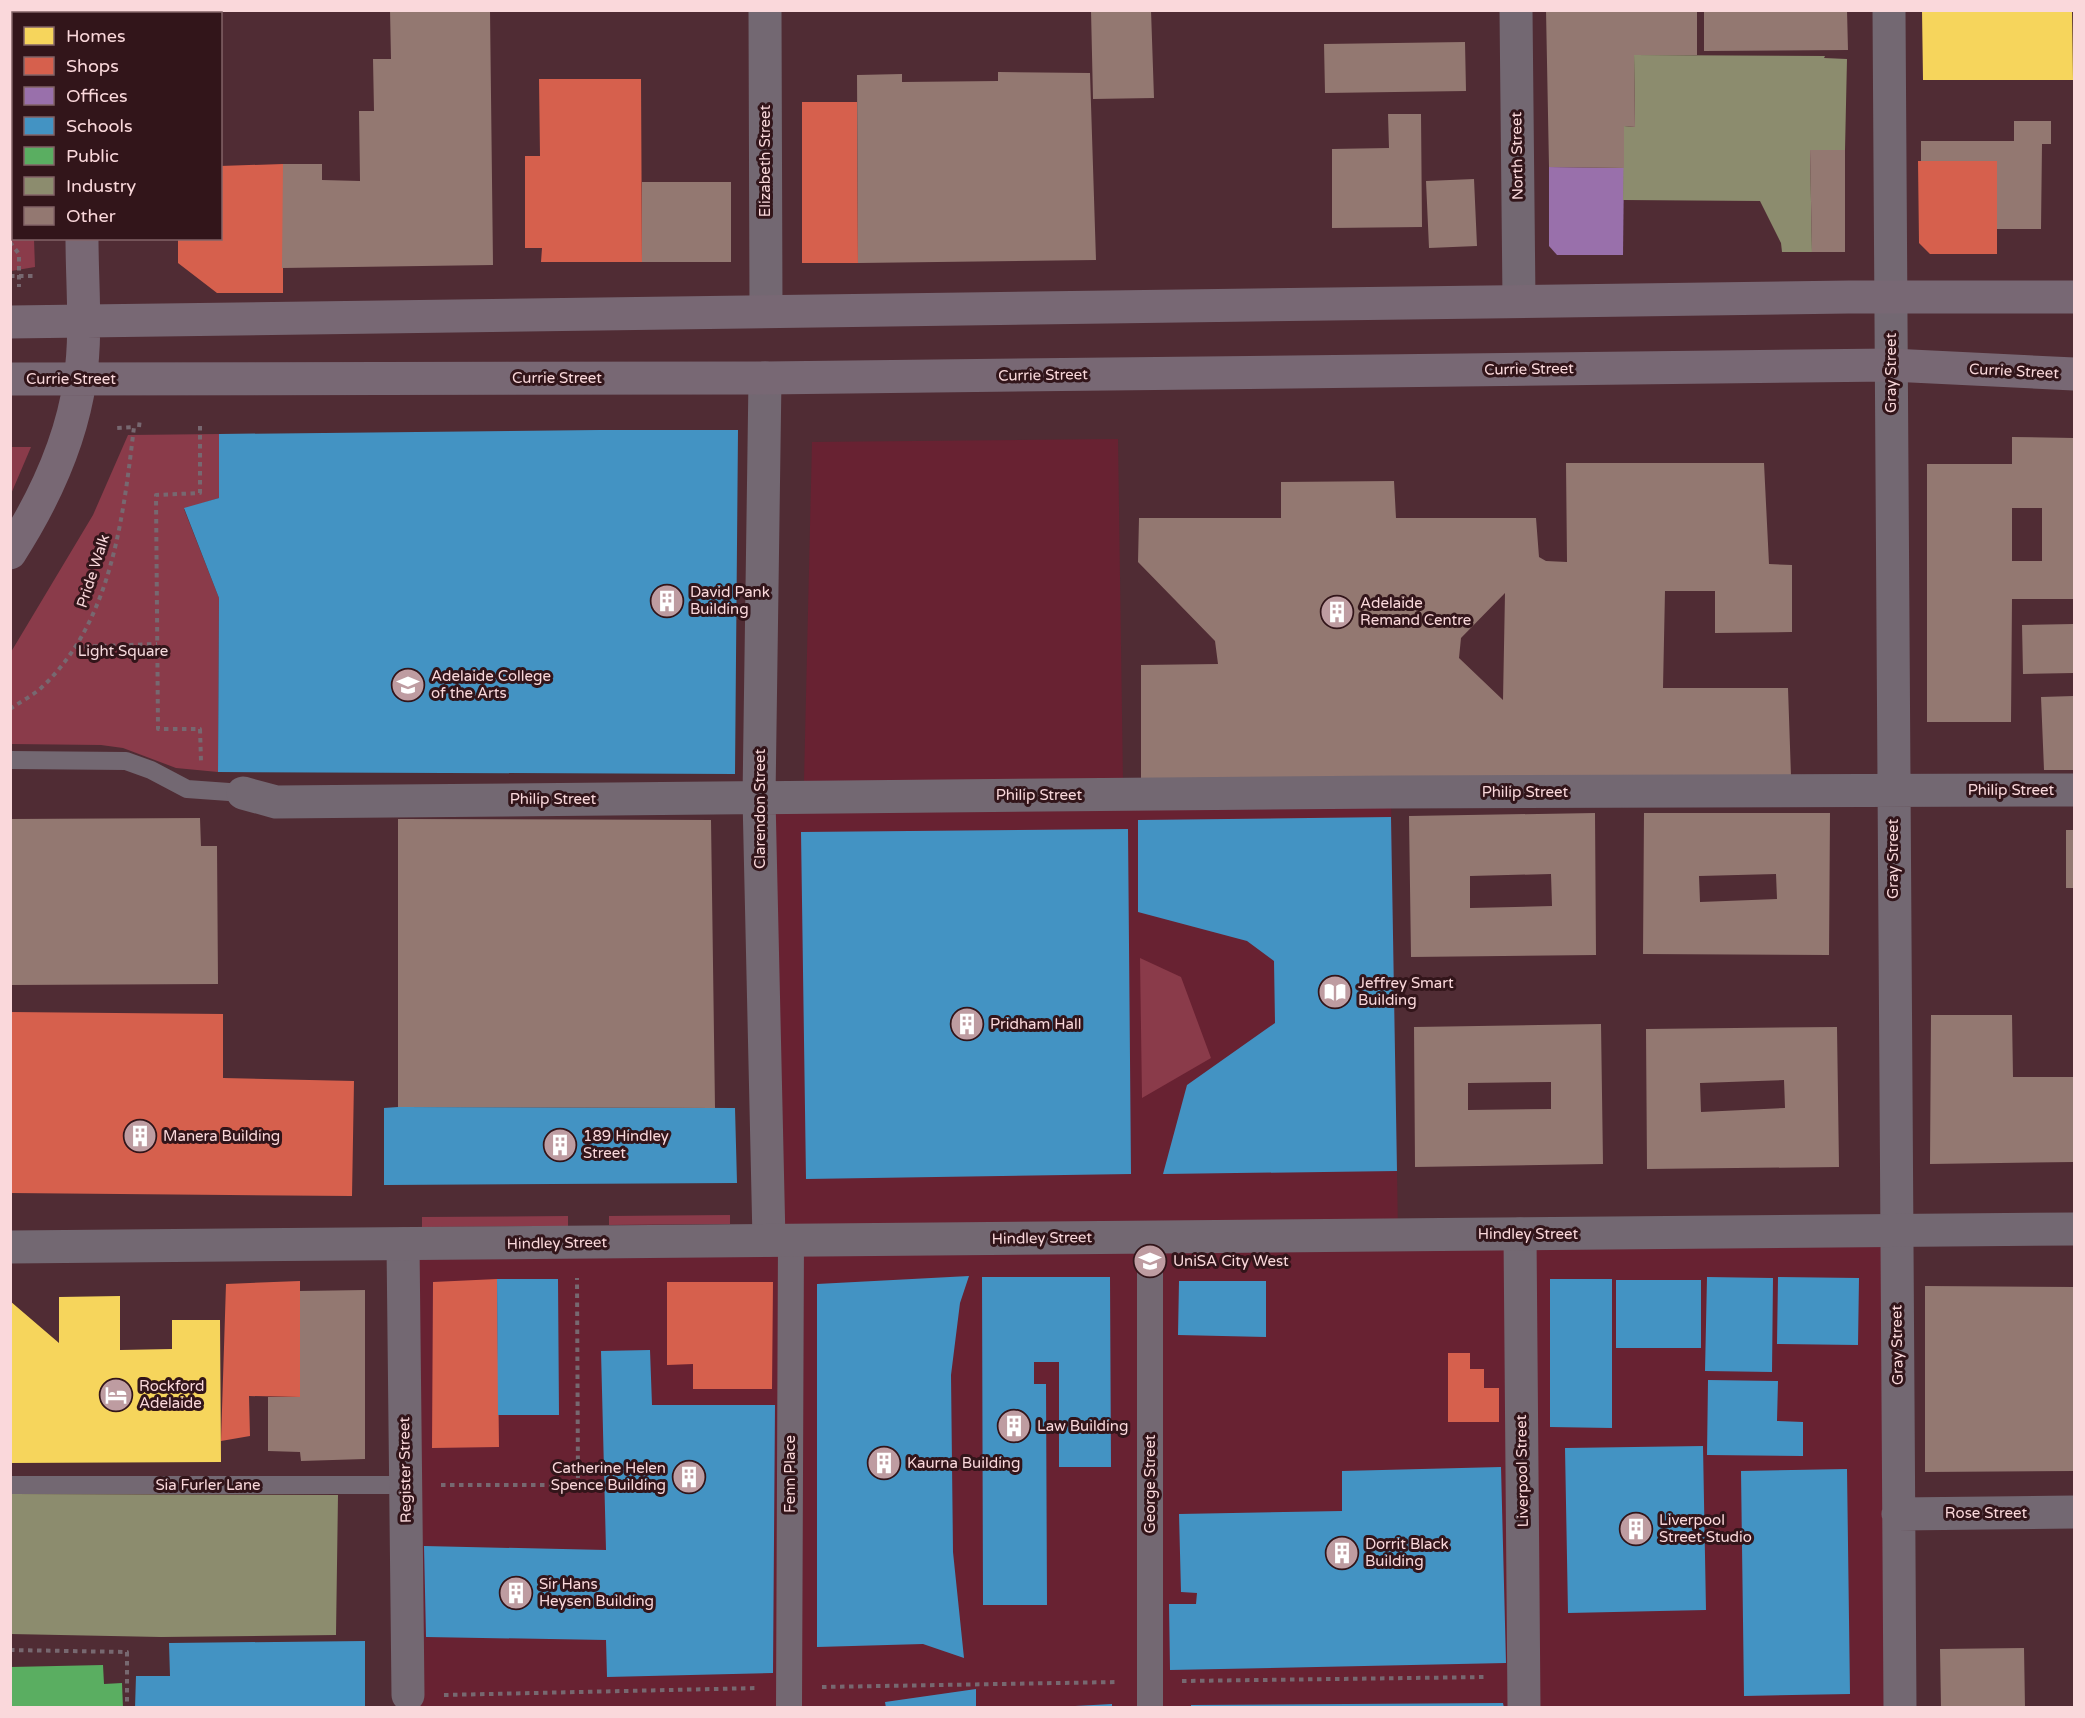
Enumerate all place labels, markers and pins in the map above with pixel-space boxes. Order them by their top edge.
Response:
building icon: David Pank Building [649,583,685,619]
place label: David Pank Building [690,583,770,618]
building icon: Adelaide Remand Centre [1319,594,1355,630]
place label: Adelaide Remand Centre [1360,594,1471,629]
school or university icon: Adelaide College of the Arts [390,667,426,703]
place label: Adelaide College of the Arts [431,667,551,702]
library icon: Jeffrey Smart Building [1317,974,1353,1010]
place label: Jeffrey Smart Building [1358,974,1454,1009]
building icon: Pridham Hall [949,1006,985,1042]
place label: Pridham Hall [990,1015,1081,1033]
building icon: Manera Building [122,1118,158,1154]
place label: Manera Building [163,1127,280,1145]
building icon: 189 Hindley Street [542,1127,578,1163]
place label: 189 Hindley Street [583,1127,669,1162]
school or university icon: UniSA City West [1132,1243,1168,1279]
place label: UniSA City West [1173,1252,1289,1270]
hotel icon: Rockford Adelaide [98,1377,134,1413]
place label: Rockford Adelaide [139,1377,204,1412]
building icon: Law Building [996,1408,1032,1444]
place label: Law Building [1037,1417,1128,1435]
building icon: Kaurna Building [866,1445,902,1481]
place label: Kaurna Building [907,1454,1020,1472]
place label: Catherine Helen Spence Building [551,1459,666,1494]
building icon: Catherine Helen Spence Building [671,1459,707,1495]
building icon: Liverpool Street Studio [1618,1511,1654,1547]
place label: Liverpool Street Studio [1659,1511,1752,1546]
building icon: Dorrit Black Building [1324,1535,1360,1571]
place label: Dorrit Black Building [1365,1535,1449,1570]
building icon: Sir Hans Heysen Building [498,1575,534,1611]
place label: Sir Hans Heysen Building [539,1575,654,1610]

